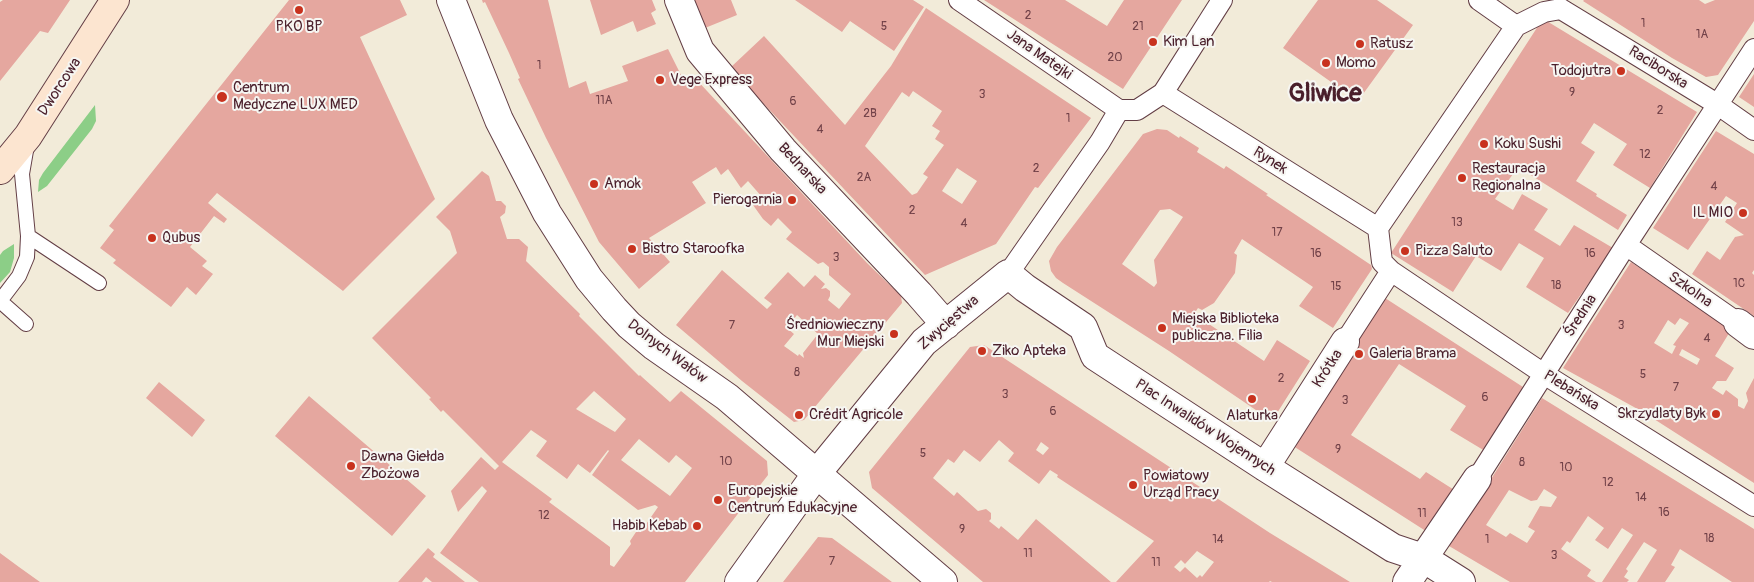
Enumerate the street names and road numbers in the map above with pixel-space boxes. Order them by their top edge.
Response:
street label: Jana Matejki [1003,26,1075,84]
street label: Raciborska [1625,43,1691,93]
street label: Dworcowa [35,55,85,119]
street label: Bednarska [774,139,830,199]
street label: Rynek [1249,144,1291,178]
street label: Szkolna [1664,268,1716,312]
street label: Średnia [1561,291,1601,341]
street label: Zwycięstwa [915,292,983,354]
street label: Dolnych Wałów [624,316,710,388]
street label: Krótka [1309,347,1347,391]
street label: Plebańska [1540,367,1602,415]
street label: Plac Inwalidów Wojennych [1131,376,1279,480]

